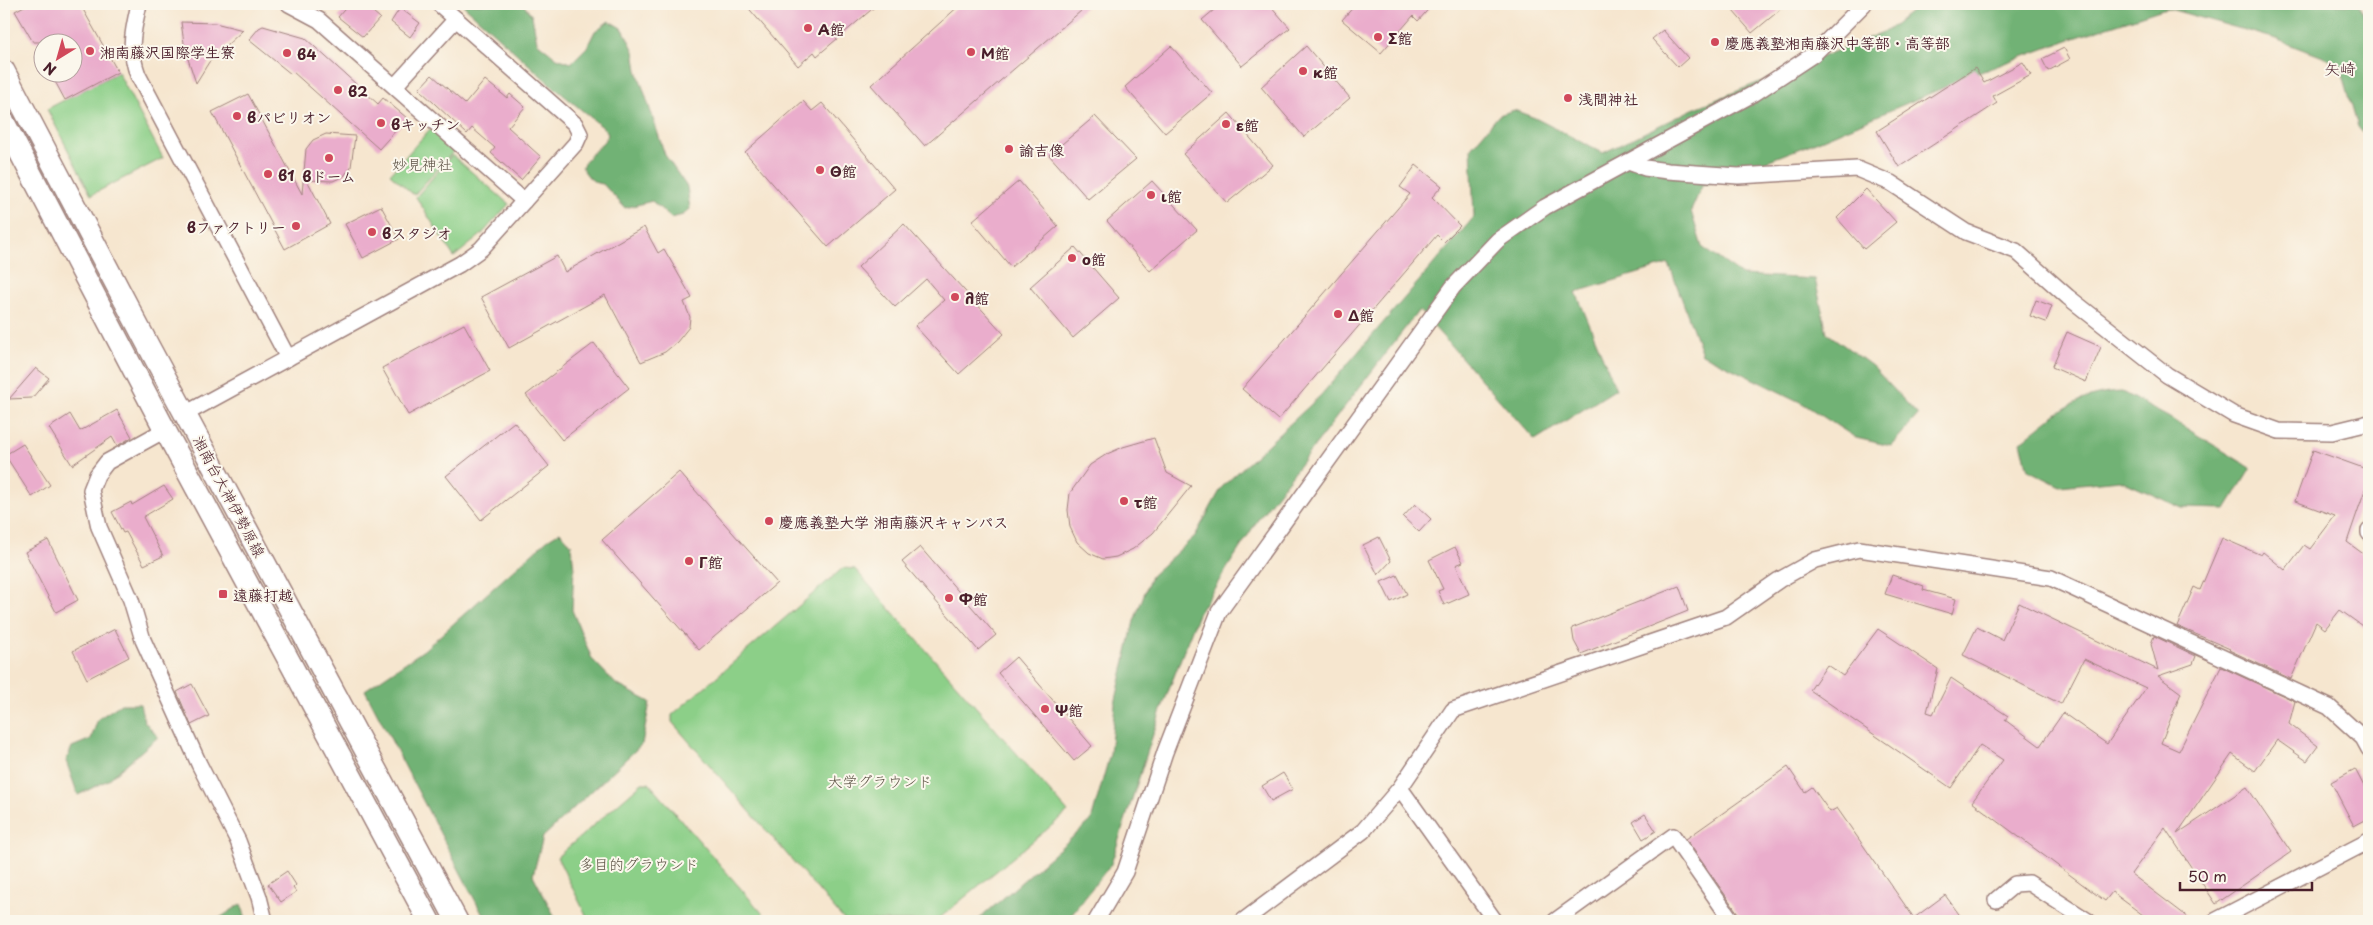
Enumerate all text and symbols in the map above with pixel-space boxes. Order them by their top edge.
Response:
place label: A館 [818,17,845,40]
marker: A館 [802,22,814,34]
place label: Σ館 [1388,26,1412,49]
marker: Σ館 [1372,31,1384,43]
place label: 慶應義塾湘南藤沢中等部・高等部 [1725,31,1950,54]
north arrow [32,32,82,82]
marker: 慶應義塾湘南藤沢中等部・高等部 [1709,36,1721,48]
place label: 湘南藤沢国際学生寮 [100,40,235,63]
place label: Μ館 [981,41,1010,64]
place label: β4 [297,42,316,65]
marker: 湘南藤沢国際学生寮 [84,45,96,57]
marker: Μ館 [965,46,977,58]
marker: β4 [281,47,293,59]
district label: 矢崎 [2324,56,2356,80]
text: N [39,57,61,81]
place label: κ館 [1313,60,1338,83]
marker: κ館 [1297,65,1309,77]
place label: β2 [348,79,368,102]
marker: β2 [332,84,344,96]
place label: 浅間神社 [1578,87,1638,110]
marker: 浅間神社 [1562,92,1574,104]
place label: βパビリオン [247,105,331,128]
marker: βパビリオン [231,110,243,122]
place label: βキッチン [391,112,460,135]
place label: ε館 [1236,113,1259,136]
marker: βキッチン [375,117,387,129]
marker: ε館 [1220,118,1232,130]
place label: 諭吉像 [1019,138,1064,161]
marker: 諭吉像 [1003,143,1015,155]
marker: βドーム [323,152,335,164]
park label: 妙見神社 [392,152,452,175]
place label: Θ館 [830,159,857,182]
place label: β1 [278,163,294,186]
place label: βドーム [302,164,356,187]
marker: Θ館 [814,164,826,176]
marker: β1 [262,168,274,180]
place label: ι館 [1161,184,1182,207]
marker: ι館 [1145,189,1157,201]
place label: βファクトリー [187,215,286,238]
marker: βファクトリー [290,220,302,232]
place label: βスタジオ [382,221,452,244]
marker: βスタジオ [366,226,378,238]
place label: ο館 [1082,247,1106,270]
marker: ο館 [1066,252,1078,264]
place label: λ館 [965,286,989,309]
marker: λ館 [949,291,961,303]
place label: Δ館 [1348,303,1374,326]
marker: Δ館 [1332,308,1344,320]
street label: 湘南台大神伊勢原線 [188,431,272,561]
place label: τ館 [1134,490,1158,513]
marker: τ館 [1118,495,1130,507]
place label: 慶應義塾大学 湘南藤沢キャンパス [779,510,1008,533]
marker: 慶應義塾大学 湘南藤沢キャンパス [763,515,775,527]
place label: Γ館 [699,550,723,573]
marker: Γ館 [683,555,695,567]
place label: 遠藤打越 [233,583,293,606]
place label: Φ館 [959,587,988,610]
marker: 遠藤打越 [217,588,229,600]
marker: Φ館 [943,592,955,604]
place label: Ψ館 [1055,698,1083,721]
marker: Ψ館 [1039,703,1051,715]
park label: 大学グラウンド [827,769,933,792]
park label: 多目的グラウンド [579,852,699,875]
scale bar [2180,860,2313,892]
text: 50 m [2188,864,2227,887]

